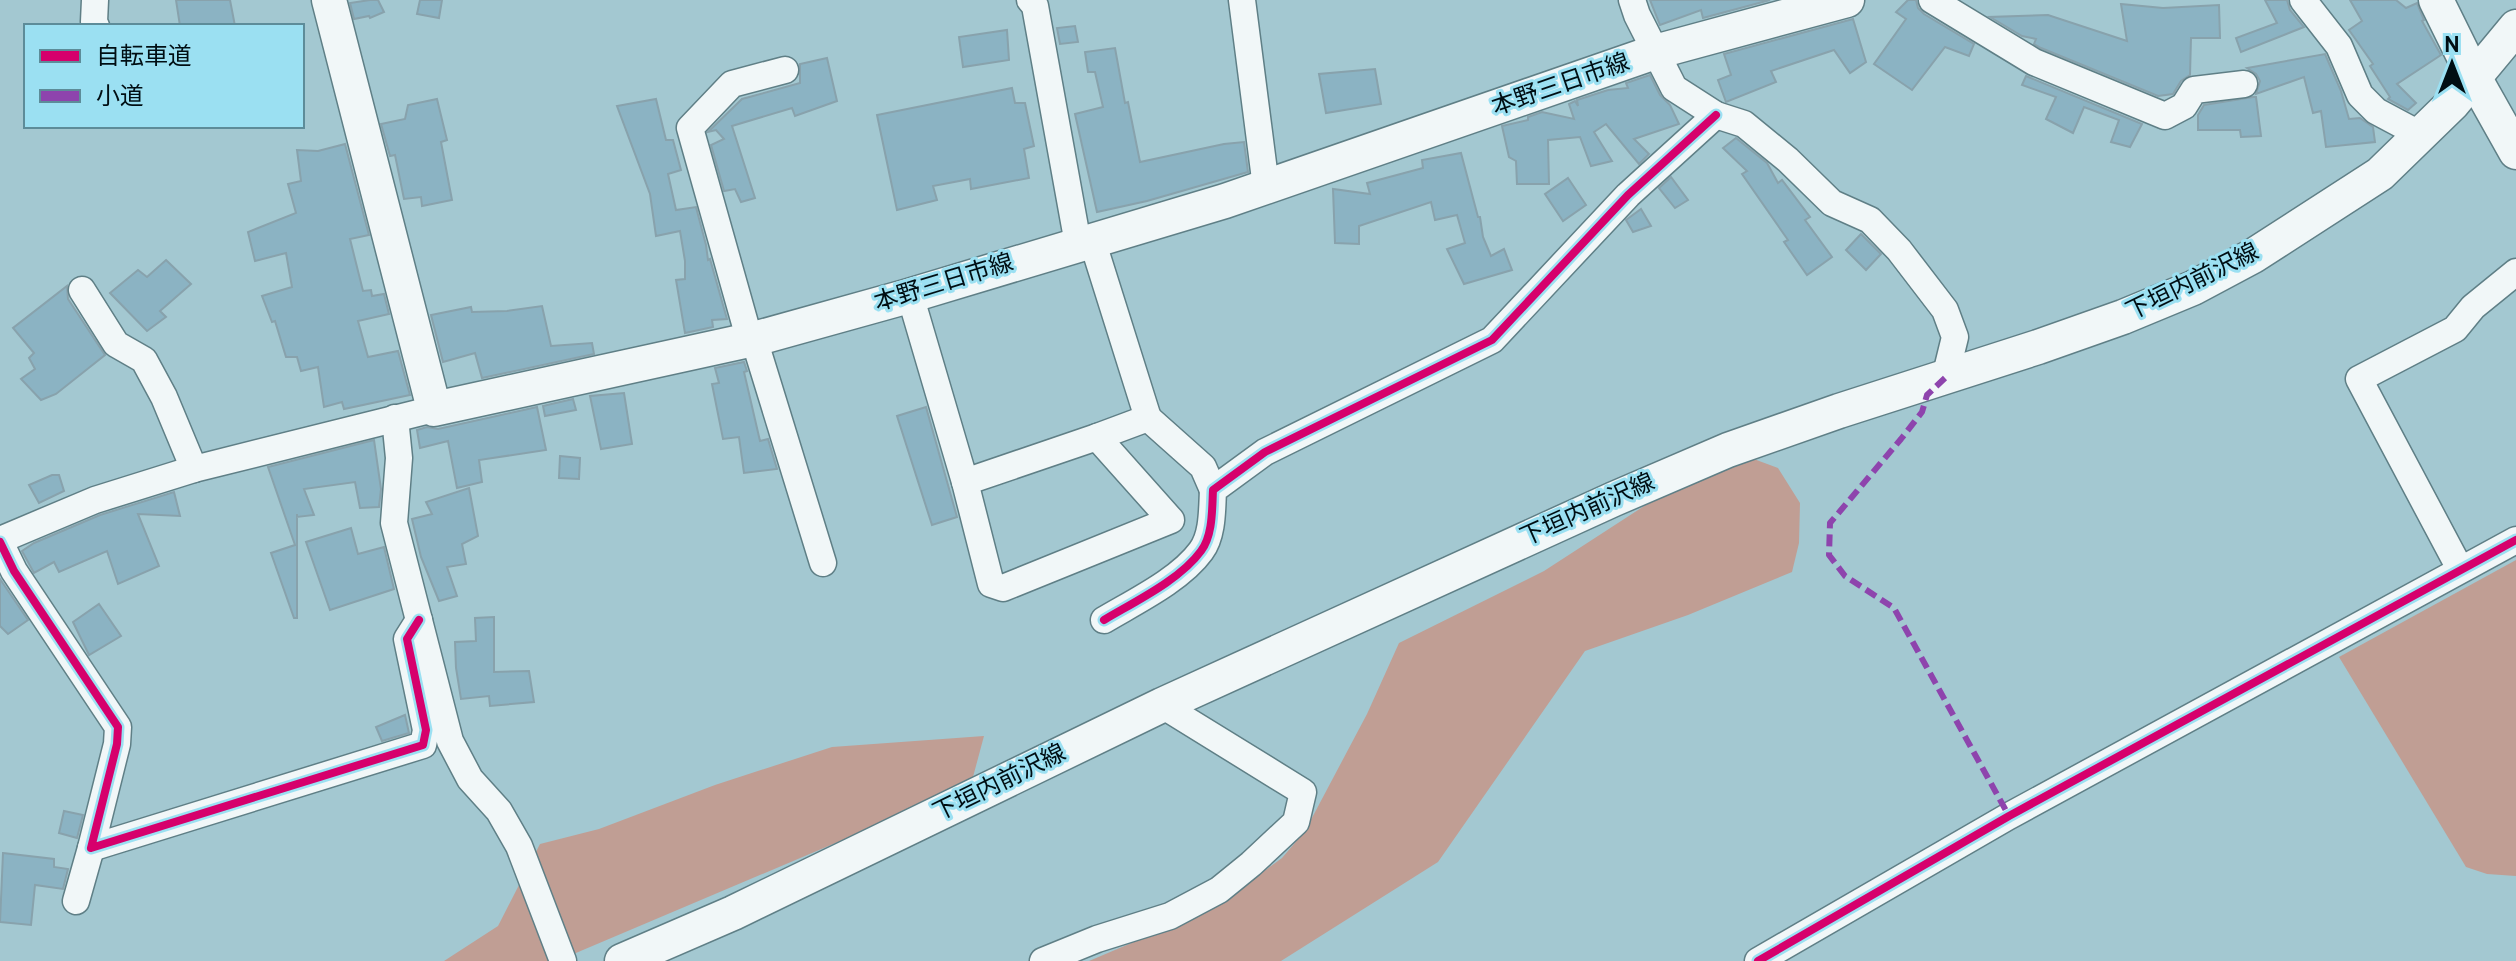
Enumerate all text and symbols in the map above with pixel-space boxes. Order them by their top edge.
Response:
legend [24,24,304,128]
north arrow [2412,24,2492,104]
text: N [2444,33,2460,60]
text: 自転車道 [96,43,192,73]
street label: 本野三日市線 [1488,48,1634,124]
text: 小道 [96,83,144,113]
street label: 下垣内前沢線 [2122,238,2264,328]
street label: 本野三日市線 [871,249,1017,319]
street label: 下垣内前沢線 [1516,468,1660,554]
street label: 下垣内前沢線 [929,739,1071,829]

